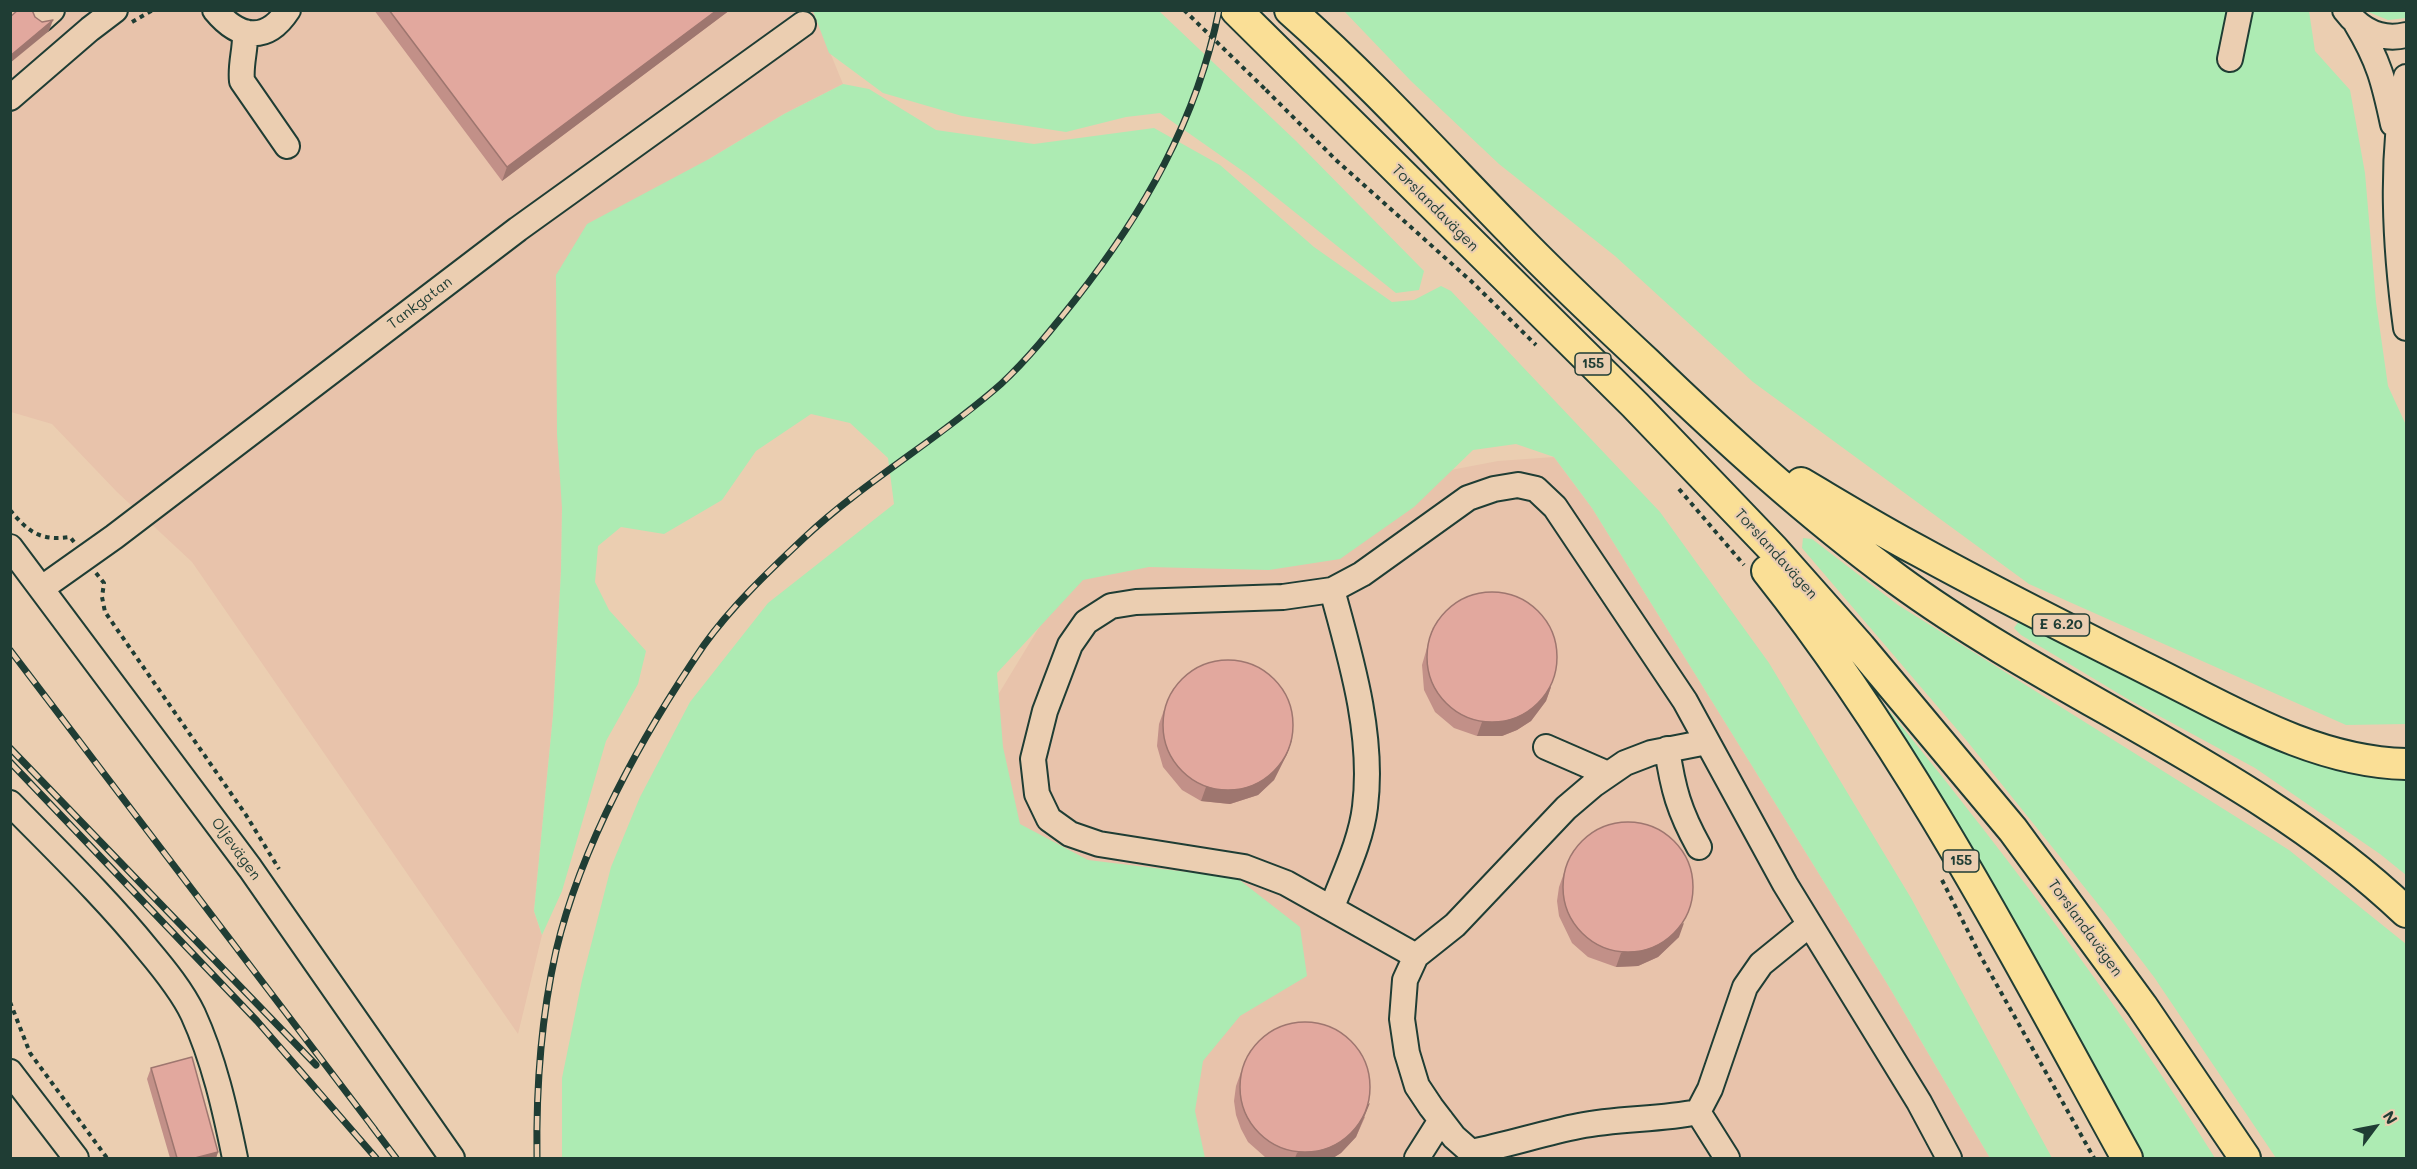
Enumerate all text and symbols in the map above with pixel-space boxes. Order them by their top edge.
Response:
street label: Torslandavägen [1388,161,1482,255]
street label: Tankgatan [384,273,456,333]
road number: 155 [1575,353,1611,375]
street label: Torslandavägen [1731,505,1821,603]
road number: E 6.20 [2032,614,2090,636]
street label: Oljevägen [207,814,265,884]
road number: 155 [1943,850,1979,872]
street label: Torslandavägen [2044,876,2126,980]
north arrow [2345,1097,2405,1157]
text: N [2379,1106,2403,1128]

